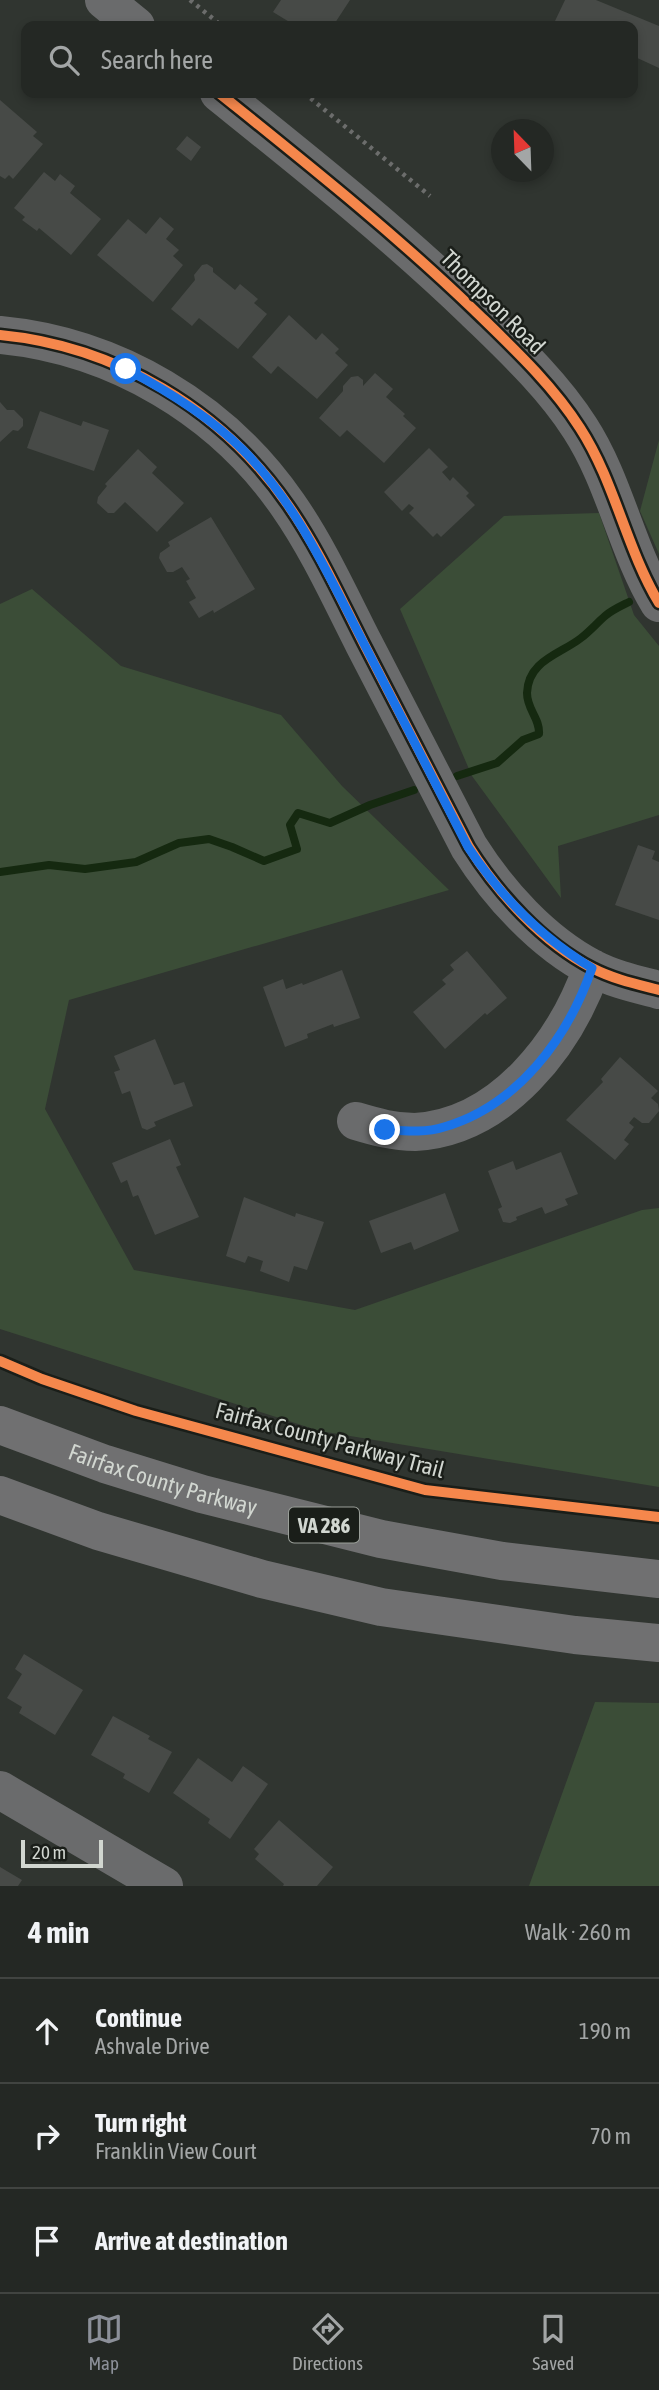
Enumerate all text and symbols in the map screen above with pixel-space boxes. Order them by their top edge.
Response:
search box [21,21,638,98]
icon: search [45,41,83,79]
text: Search here [101,45,213,75]
north arrow [491,119,554,182]
street label: Thompson Road [436,245,550,359]
route start [110,353,141,384]
route end [369,1114,400,1145]
street label: Fairfax County Parkway Trail [213,1397,447,1483]
street label: Fairfax County Parkway [65,1439,260,1520]
road number: VA 286 [289,1508,359,1542]
scale bar [21,1837,103,1869]
text: 20 m [32,1841,66,1863]
text: 4 min [28,1915,89,1949]
text: Walk · 260 m [525,1919,631,1945]
text: Continue [95,2003,182,2033]
icon: ahead [28,2012,66,2050]
text: 190 m [579,2018,631,2044]
text: Ashvale Drive [95,2033,210,2059]
text: Turn right [95,2108,186,2138]
icon: right [28,2117,66,2155]
text: 70 m [590,2123,631,2149]
text: Franklin View Court [95,2138,257,2164]
icon: arrive [28,2222,66,2260]
text: Arrive at destination [95,2226,288,2256]
tab: Map [85,2310,123,2374]
tab: Directions [292,2310,363,2374]
tab: Saved [532,2310,574,2374]

